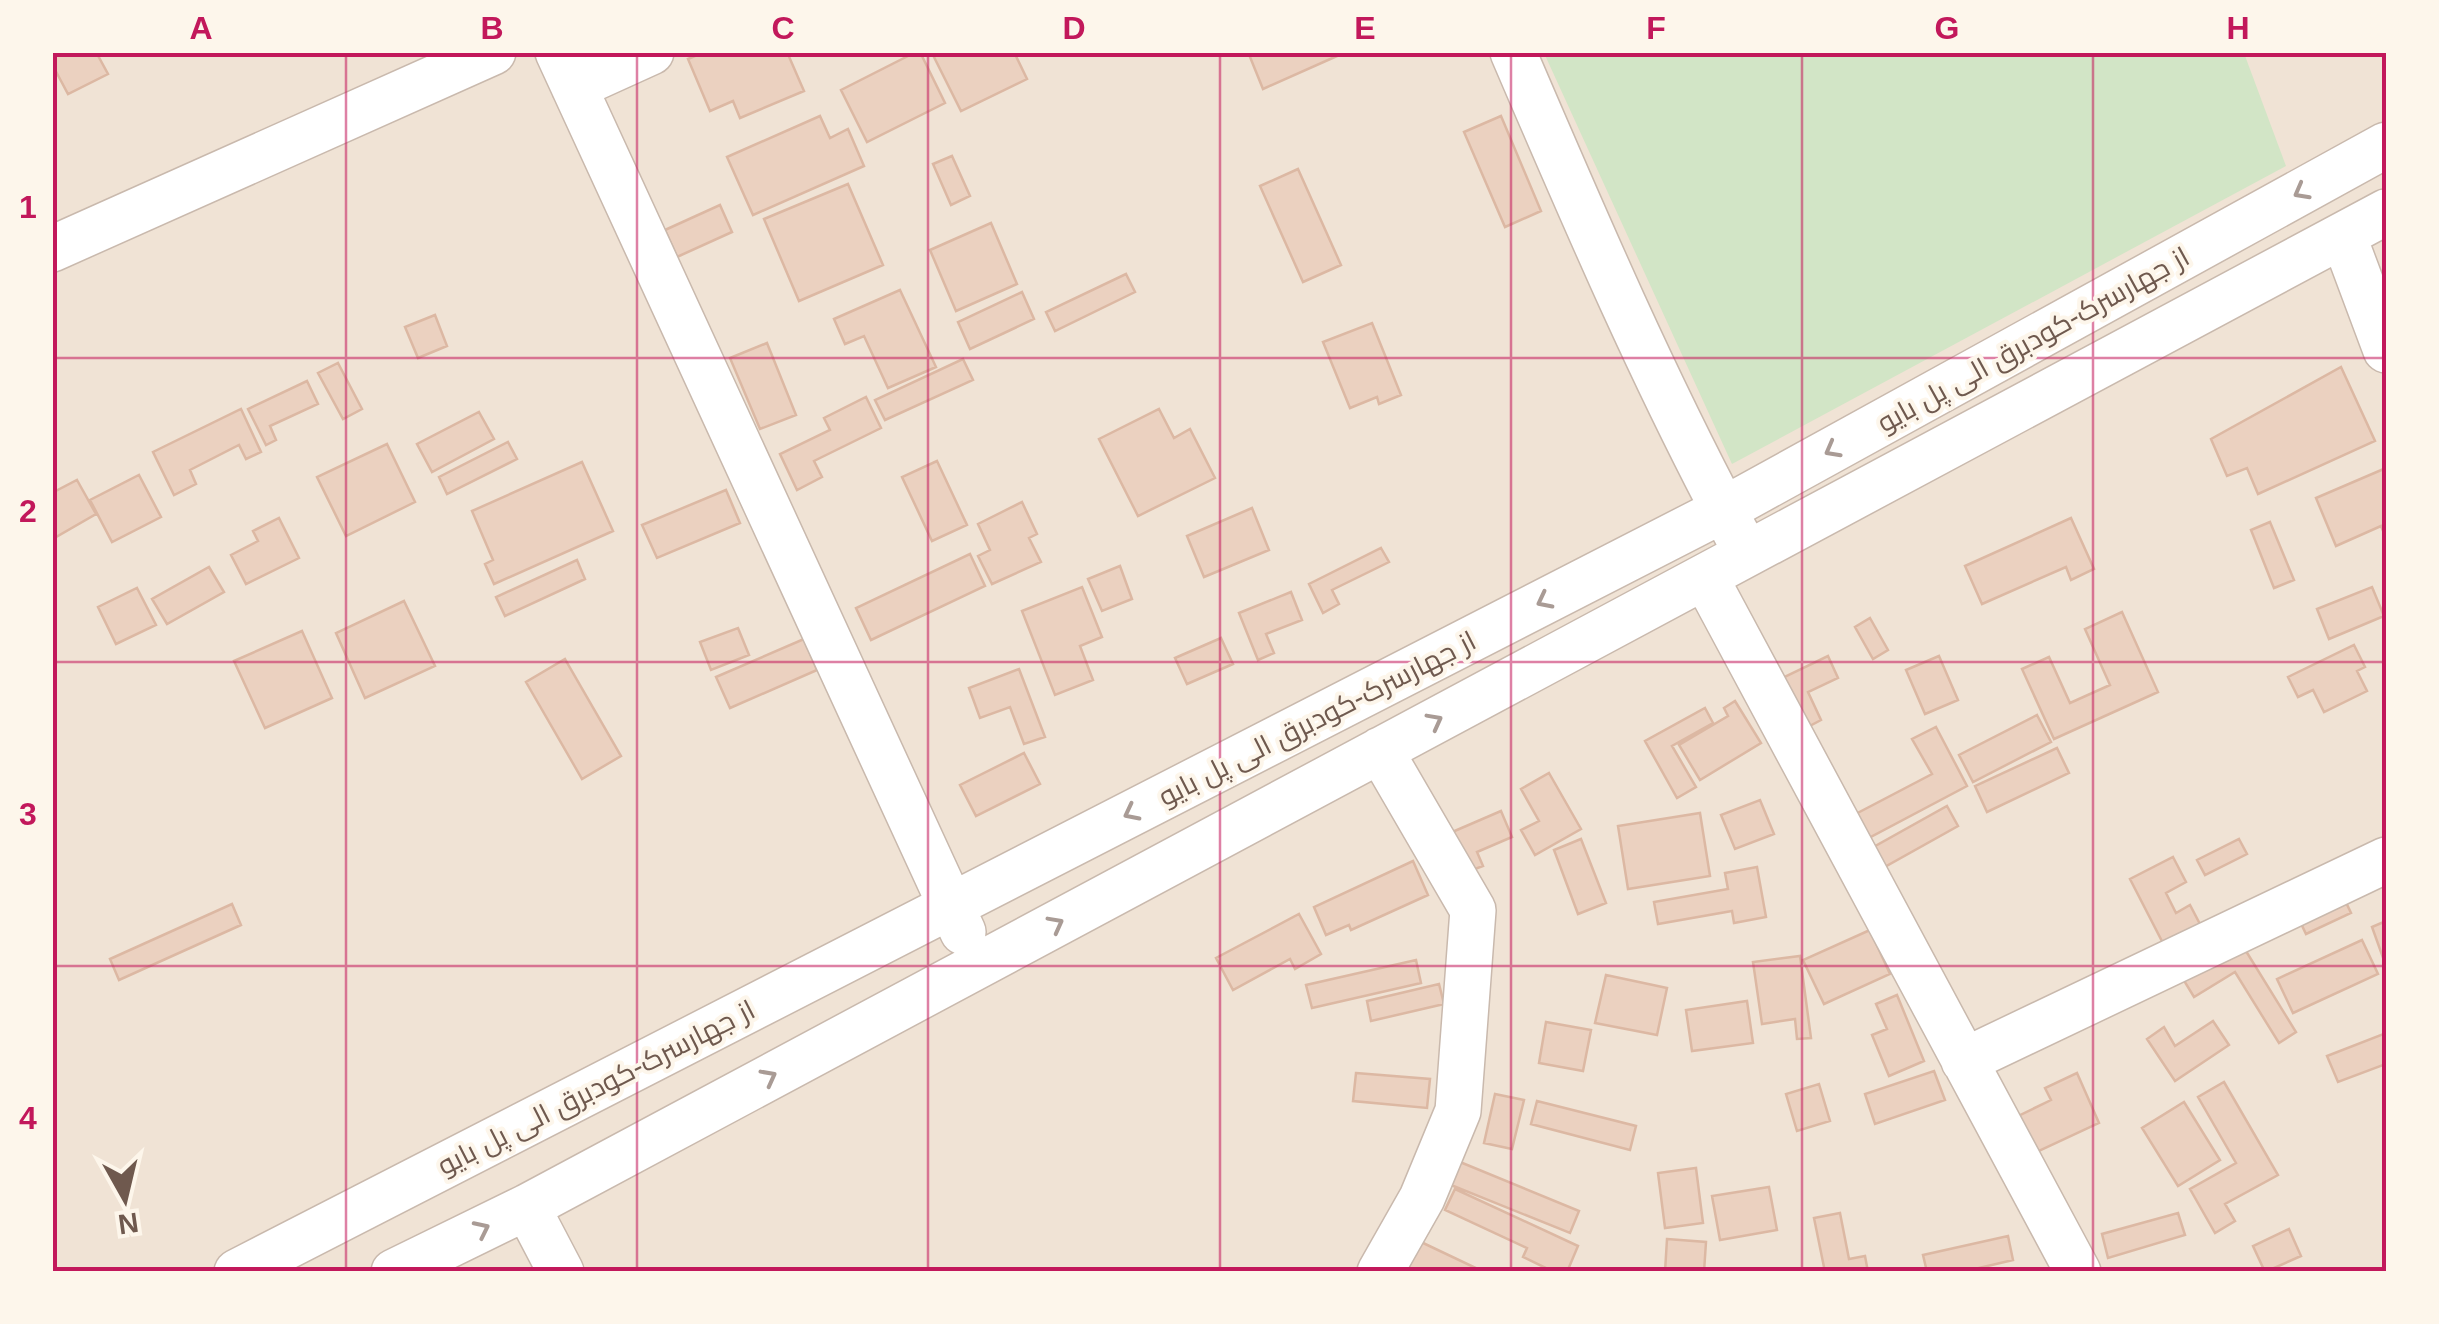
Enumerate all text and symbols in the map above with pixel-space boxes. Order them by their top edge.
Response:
text: A [189,10,213,46]
text: B [480,10,504,46]
text: C [771,10,795,46]
text: D [1062,10,1086,46]
text: E [1354,10,1376,46]
text: F [1646,10,1666,46]
text: G [1935,10,1959,46]
text: H [2226,10,2250,46]
one-way arrow [2294,180,2312,200]
text: 1 [19,189,37,225]
street label: از جهارسرک-کودبرق الی پل بایو [1872,241,2196,441]
one-way arrow [1825,437,1843,457]
text: 2 [19,493,37,529]
one-way arrow [1537,589,1555,608]
street label: از جهارسرک-کودبرق الی پل بایو [1154,625,1482,815]
one-way arrow [1424,714,1442,733]
text: 3 [19,796,37,832]
one-way arrow [1123,801,1141,820]
one-way arrow [1045,916,1063,936]
street label: از جهارسرک-کودبرق الی پل بایو [433,994,761,1184]
one-way arrow [759,1070,777,1089]
text: 4 [19,1100,37,1136]
north arrow [75,1149,175,1249]
text: N [116,1207,141,1240]
one-way arrow [472,1221,490,1241]

